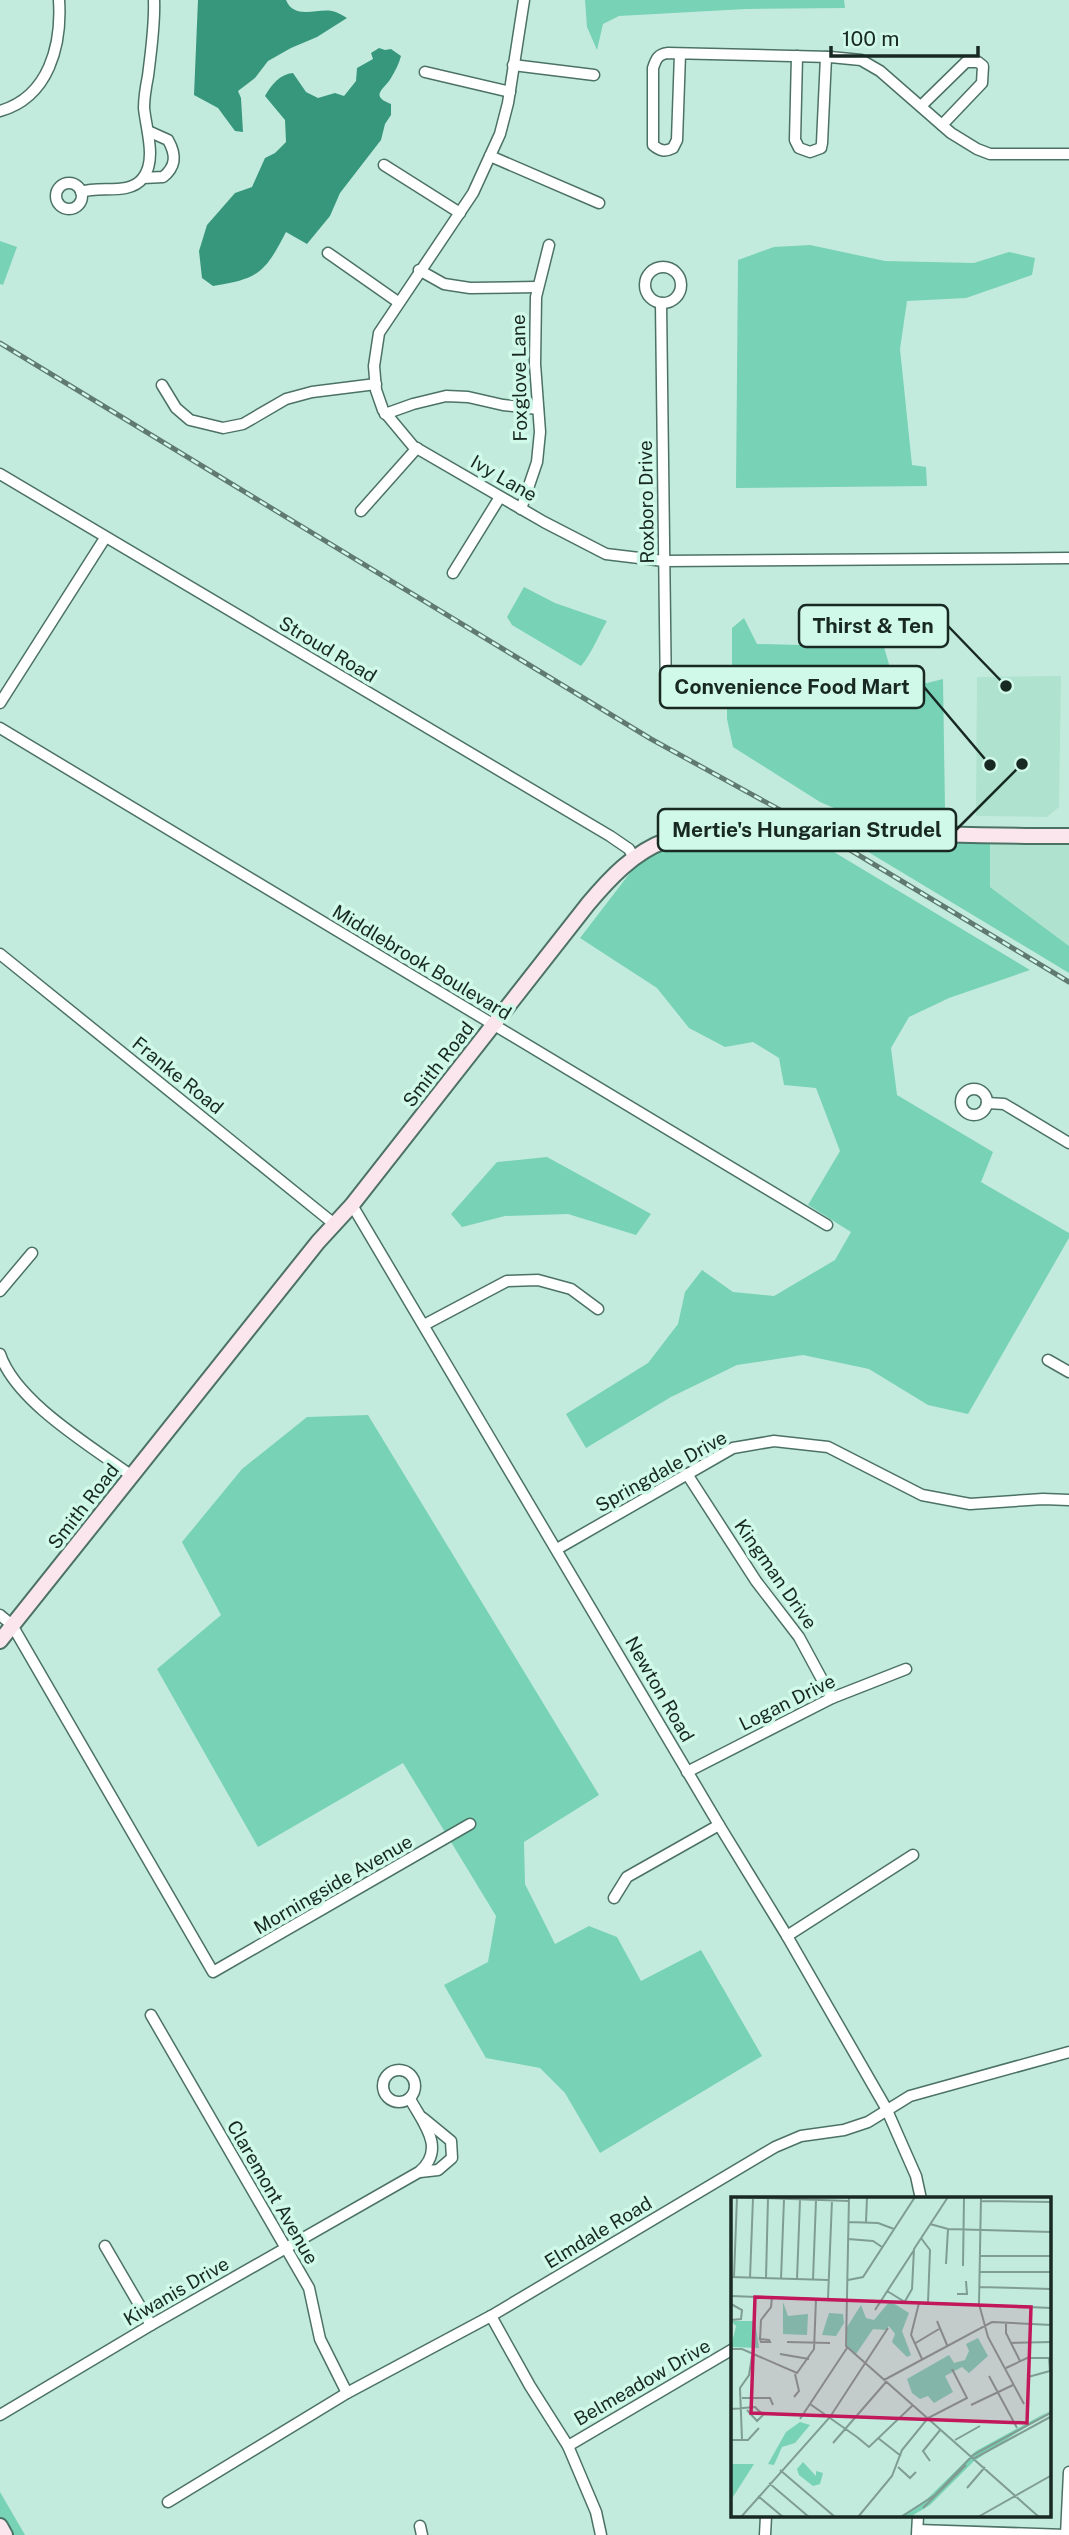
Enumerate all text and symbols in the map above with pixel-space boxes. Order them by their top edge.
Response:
scale bar [831,14,978,58]
text: 100 m [842,26,899,51]
street label: Foxglove Lane [507,314,531,442]
street label: Roxboro Drive [634,440,658,564]
street label: Ivy Lane [467,450,541,506]
callout: Thirst & Ten [799,605,948,647]
street label: Stroud Road [275,611,381,687]
text: Thirst & Ten [812,613,934,638]
callout: Convenience Food Mart [660,666,924,708]
text: Convenience Food Mart [674,674,910,699]
callout: Mertie's Hungarian Strudel [658,809,956,851]
text: Mertie's Hungarian Strudel [672,817,942,842]
street label: Middlebrook Boulevard [329,900,515,1024]
street label: Smith Road [398,1017,478,1111]
street label: Franke Road [128,1032,228,1118]
street label: Springdale Drive [592,1426,730,1516]
street label: Smith Road [43,1459,123,1553]
street label: Kingman Drive [730,1515,822,1633]
street label: Newton Road [621,1632,699,1746]
street label: Logan Drive [735,1669,839,1735]
street label: Morningside Avenue [250,1830,416,1938]
street label: Claremont Avenue [223,2116,323,2268]
street label: Elmdale Road [540,2191,656,2273]
inset map [731,2197,1052,2518]
street label: Kiwanis Drive [119,2252,233,2330]
street label: Belmeadow Drive [570,2334,714,2430]

